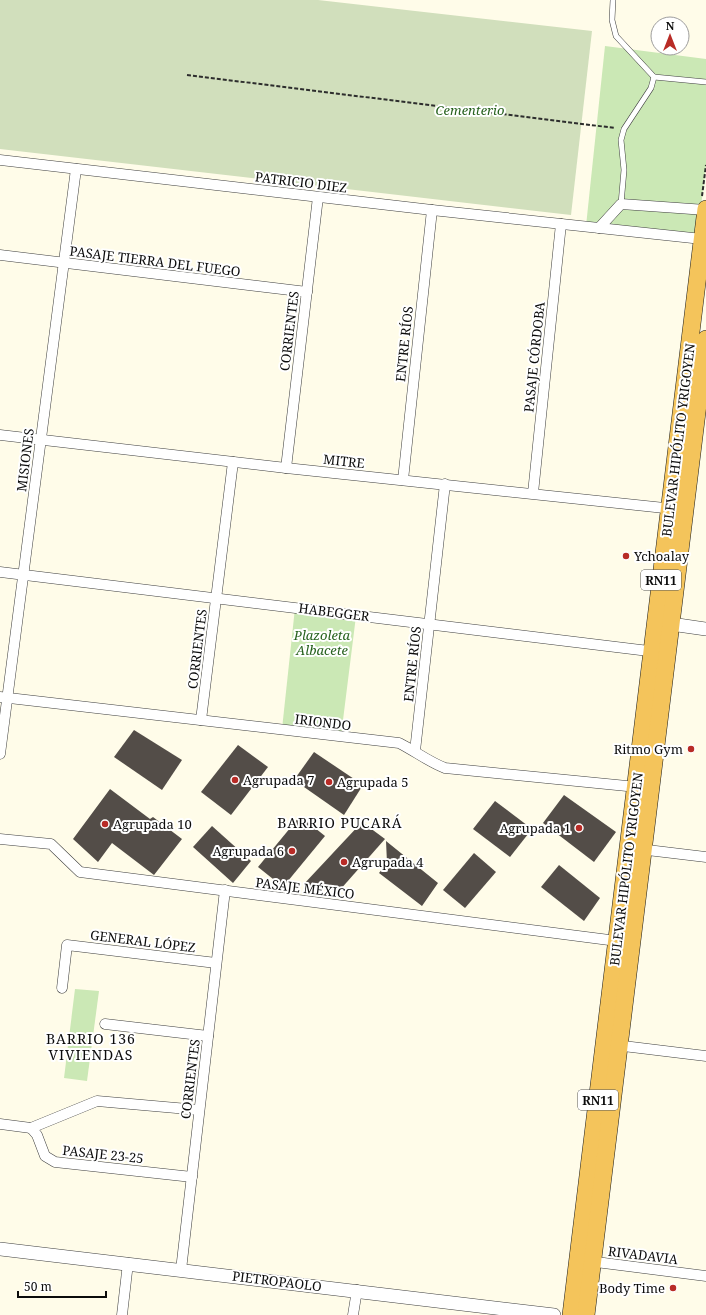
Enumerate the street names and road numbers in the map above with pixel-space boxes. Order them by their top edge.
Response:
street label: PATRICIO DIEZ [254,167,348,197]
street label: PASAJE TIERRA DEL FUEGO [69,242,241,280]
street label: CORRIENTES [275,290,303,372]
street label: PASAJE CÓRDOBA [519,300,549,413]
street label: ENTRE RÍOS [391,305,417,383]
street label: BULEVAR HIPÓLITO YRIGOYEN [657,342,699,538]
street label: MISIONES [12,427,38,493]
street label: MITRE [322,450,366,472]
road number: RN11 [641,570,681,590]
street label: HABEGGER [298,599,371,625]
street label: CORRIENTES [183,608,211,690]
street label: ENTRE RÍOS [399,625,425,703]
street label: IRIONDO [294,710,352,734]
street label: BULEVAR HIPÓLITO YRIGOYEN [605,771,647,967]
street label: PASAJE MÉXICO [254,873,356,903]
street label: GENERAL LÓPEZ [89,926,197,956]
street label: CORRIENTES [176,1038,204,1120]
road number: RN11 [578,1090,618,1110]
street label: PASAJE 23-25 [62,1141,144,1167]
street label: RIVADAVIA [607,1242,680,1268]
street label: PIETROPAOLO [231,1267,323,1295]

